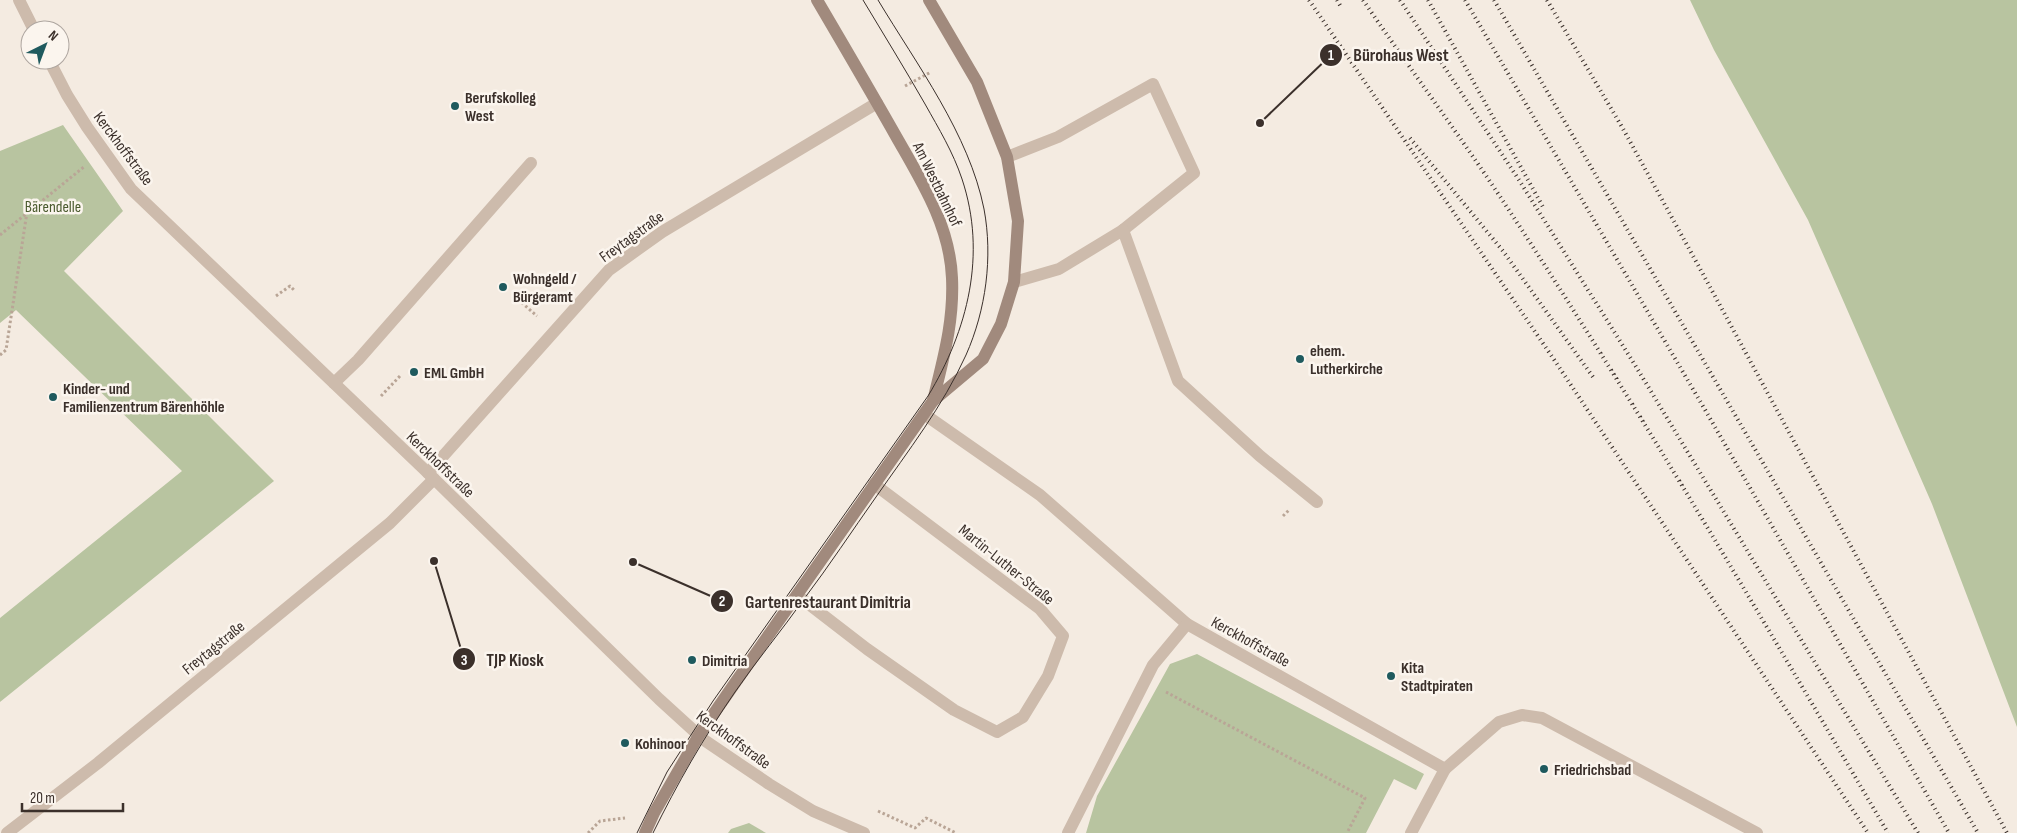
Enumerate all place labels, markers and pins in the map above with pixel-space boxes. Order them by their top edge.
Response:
callout: Bürohaus West [1318,38,1458,71]
place label: Berufskolleg West [465,89,536,126]
marker: Berufskolleg West [449,100,461,112]
place label: Wohngeld / Bürgeramt [513,270,577,307]
marker: Wohngeld / Bürgeramt [497,281,509,293]
place label: ehem. Lutherkirche [1310,342,1383,379]
marker: ehem. Lutherkirche [1294,353,1306,365]
place label: EML GmbH [424,364,484,383]
marker: EML GmbH [408,366,420,378]
place label: Kinder- und Familienzentrum Bärenhöhle [63,380,225,417]
marker: Kinder- und Familienzentrum Bärenhöhle [47,391,59,403]
callout: Gartenrestaurant Dimitria [710,585,921,618]
callout: TJP Kiosk [451,643,554,676]
place label: Dimitria [702,652,747,671]
marker: Dimitria [686,654,698,666]
place label: Kita Stadtpiraten [1401,659,1473,696]
marker: Kita Stadtpiraten [1385,670,1397,682]
place label: Kohinoor [635,735,686,754]
marker: Kohinoor [619,737,631,749]
place label: Friedrichsbad [1554,761,1631,780]
marker: Friedrichsbad [1538,763,1550,775]

